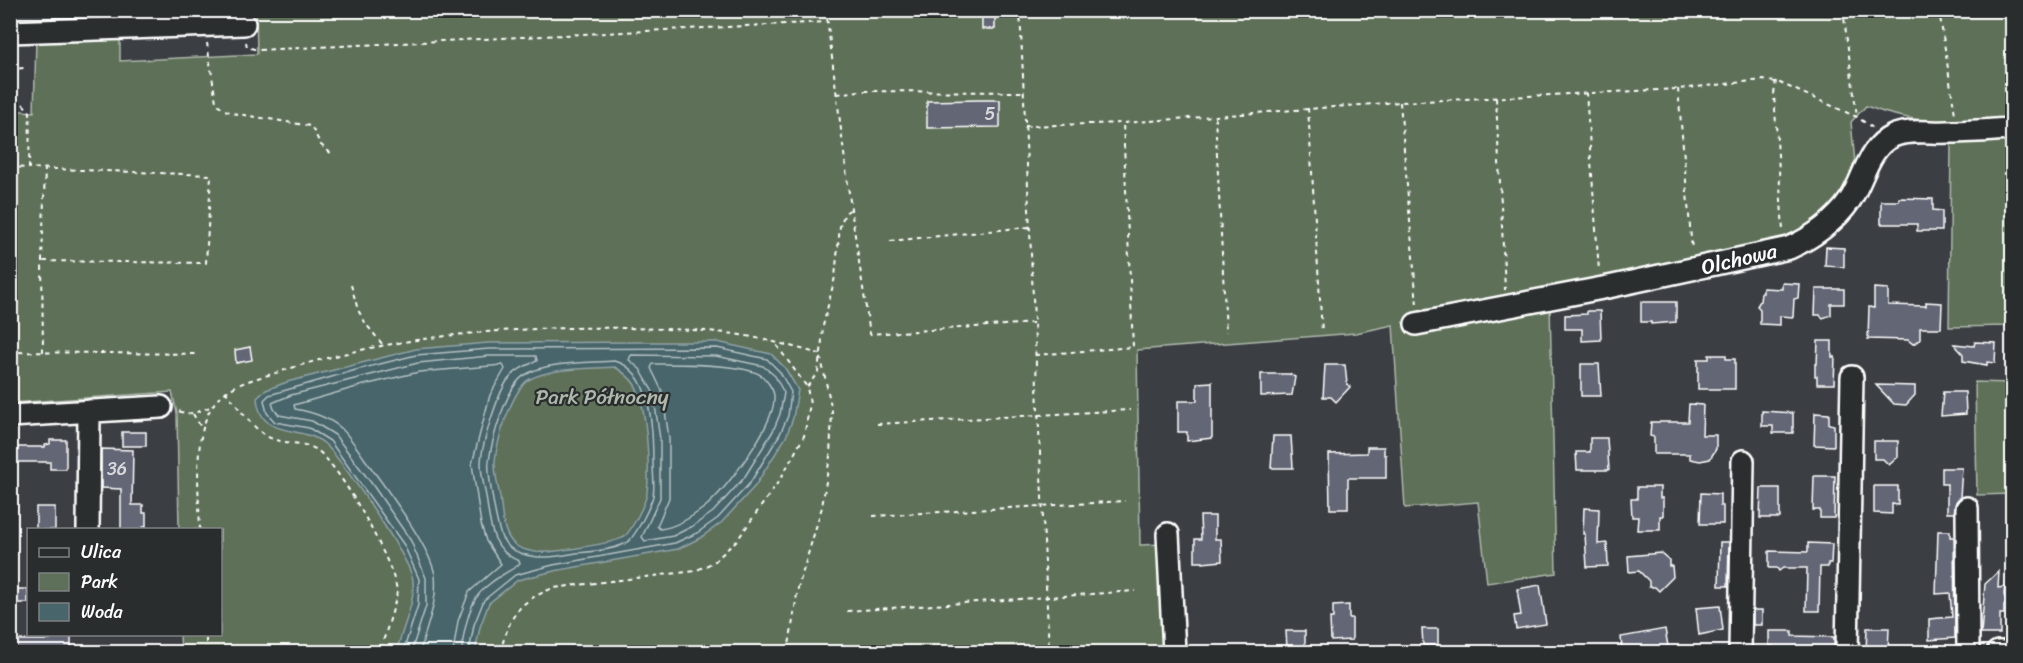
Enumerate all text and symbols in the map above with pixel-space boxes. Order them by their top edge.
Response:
house number: 5 [985,98,996,130]
street label: Olchowa [1697,232,1781,286]
park label: Park Północny [536,378,669,416]
house number: 36 [107,453,127,485]
legend [27,528,222,636]
text: Ulica [81,536,122,568]
text: Park [81,566,118,598]
text: Woda [81,596,124,628]

